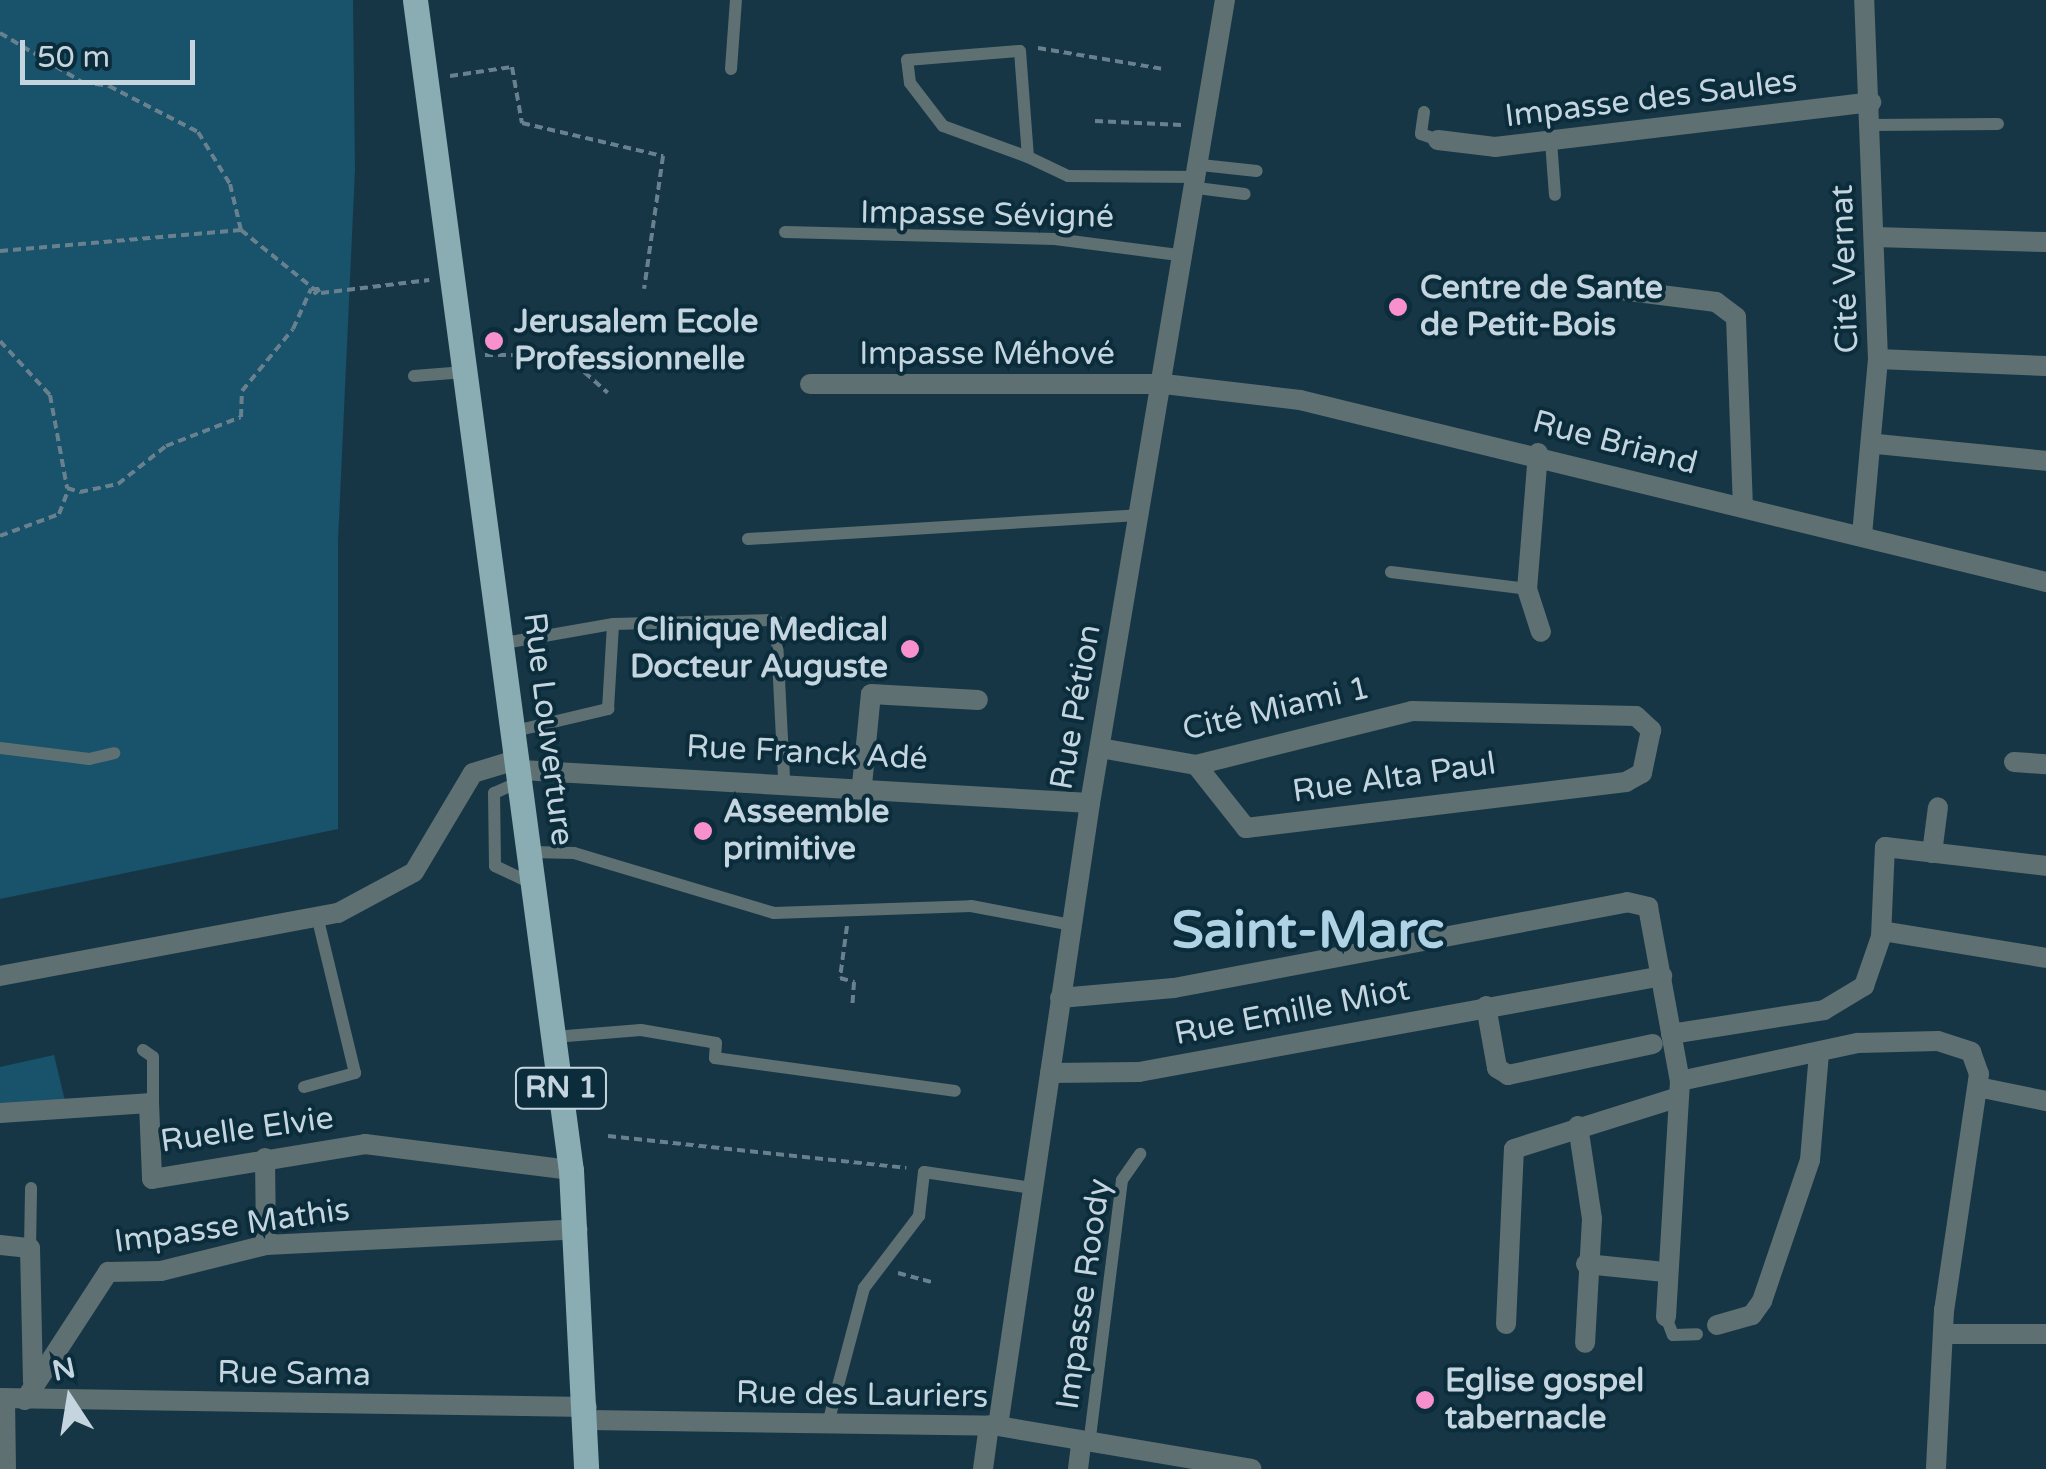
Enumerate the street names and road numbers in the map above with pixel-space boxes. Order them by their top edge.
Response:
street label: Impasse des Saules [1503,62,1799,136]
street label: Cité Vernat [1823,184,1867,354]
street label: Impasse Sévigné [860,194,1114,236]
street label: Impasse Méhové [859,335,1115,373]
street label: Rue Briand [1529,403,1701,483]
street label: Rue Louverture [515,610,581,848]
street label: Rue Pétion [1043,621,1109,793]
street label: Cité Miami 1 [1179,669,1373,749]
street label: Rue Franck Adé [685,728,929,778]
street label: Rue Alta Paul [1290,745,1498,811]
street label: Rue Emille Miot [1171,970,1413,1054]
road number: RN 1 [514,1063,608,1113]
street label: Ruelle Elvie [158,1099,336,1161]
street label: Impasse Roody [1049,1176,1119,1412]
street label: Impasse Mathis [112,1190,352,1262]
street label: Rue Sama [217,1353,371,1395]
street label: Rue des Lauriers [735,1374,989,1416]

